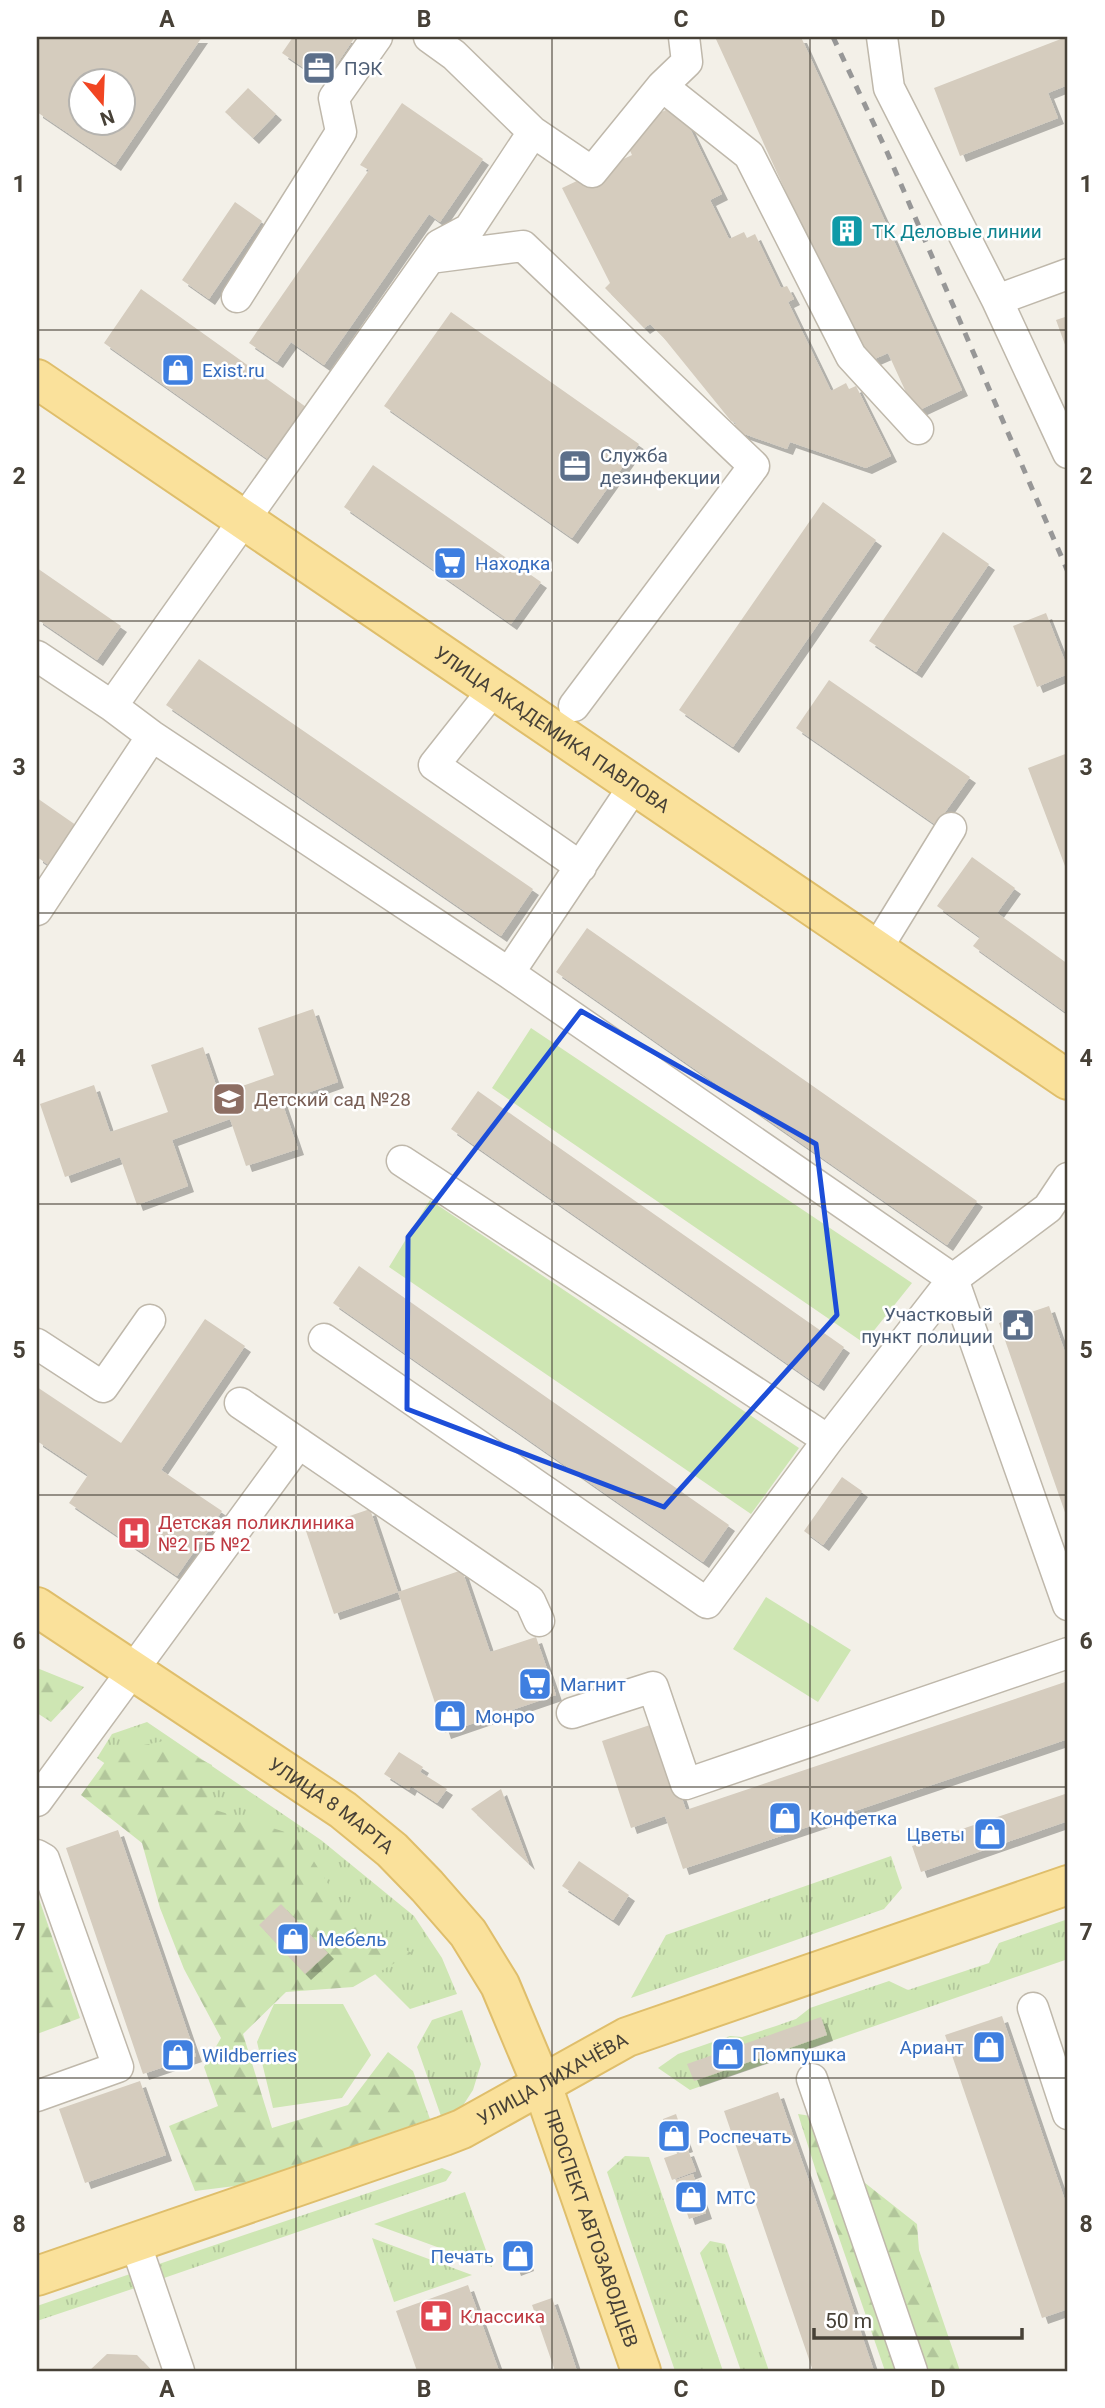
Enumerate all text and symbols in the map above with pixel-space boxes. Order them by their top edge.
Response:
text: A [159,6,175,33]
text: B [417,6,431,33]
text: C [673,6,689,33]
text: D [931,6,945,33]
office icon: ПЭК [300,49,338,87]
place label: ПЭК [344,57,383,80]
north arrow [66,66,136,136]
text: N [97,105,117,131]
text: 1 [12,171,26,198]
text: 1 [1079,171,1093,198]
building icon: ТК Деловые линии [828,212,866,250]
place label: ТК Деловые линии [872,220,1042,243]
shop icon: Exist.ru [159,351,197,389]
place label: Exist.ru [202,359,265,382]
place label: Служба дезинфекции [600,444,720,489]
office icon: Служба дезинфекции [556,447,594,485]
text: 2 [12,463,26,490]
text: 2 [1079,463,1093,490]
supermarket icon: Находка [431,544,469,582]
place label: Находка [475,552,550,575]
street label: УЛИЦА АКАДЕМИКА ПАВЛОВА [430,641,675,818]
text: 3 [12,754,26,781]
text: 3 [1079,754,1093,781]
text: 4 [12,1045,26,1072]
text: 4 [1079,1045,1093,1072]
school or university icon: Детский сад №28 [210,1080,248,1118]
place label: Детский сад №28 [254,1088,411,1111]
place label: Участковый пункт полиции [861,1303,993,1348]
public building icon: Участковый пункт полиции [999,1306,1037,1344]
text: 5 [12,1337,26,1364]
text: 5 [1079,1337,1093,1364]
place label: Детская поликлиника №2 ГБ №2 [158,1511,355,1556]
hospital icon: Детская поликлиника №2 ГБ №2 [115,1514,153,1552]
text: 6 [12,1628,26,1655]
text: 6 [1079,1628,1093,1655]
supermarket icon: Магнит [516,1665,554,1703]
place label: Магнит [560,1673,626,1696]
shop icon: Монро [431,1697,469,1735]
place label: Монро [475,1705,535,1728]
street label: УЛИЦА 8 МАРТА [264,1752,399,1859]
shop icon: Конфетка [766,1799,804,1837]
place label: Конфетка [810,1807,897,1830]
shop icon: Цветы [971,1815,1009,1853]
place label: Цветы [906,1823,965,1846]
text: 7 [12,1919,26,1946]
text: 7 [1079,1919,1093,1946]
shop icon: Мебель [274,1920,312,1958]
place label: Мебель [318,1928,387,1951]
street label: УЛИЦА ЛИХАЧЁВА [473,2027,632,2130]
shop icon: Ариант [970,2028,1008,2066]
shop icon: Помпушка [709,2035,747,2073]
shop icon: Wildberries [159,2036,197,2074]
place label: Ариант [900,2036,964,2059]
place label: Помпушка [752,2043,846,2066]
place label: Wildberries [202,2044,297,2067]
street label: ПРОСПЕКТ АВТОЗАВОДЦЕВ [540,2106,643,2350]
shop icon: Роспечать [655,2117,693,2155]
place label: Роспечать [698,2125,792,2148]
shop icon: МТС [672,2178,710,2216]
place label: МТС [716,2186,756,2209]
text: 8 [12,2211,26,2238]
text: 8 [1079,2211,1093,2238]
shop icon: Печать [499,2237,537,2275]
place label: Печать [430,2245,494,2268]
scale bar [814,2296,1023,2340]
pharmacy icon: Классика [417,2297,455,2335]
place label: Классика [460,2305,545,2328]
text: 50 m [825,2309,872,2333]
text: A [159,2376,175,2403]
text: B [417,2376,431,2403]
text: C [673,2376,689,2403]
text: D [931,2376,945,2403]

